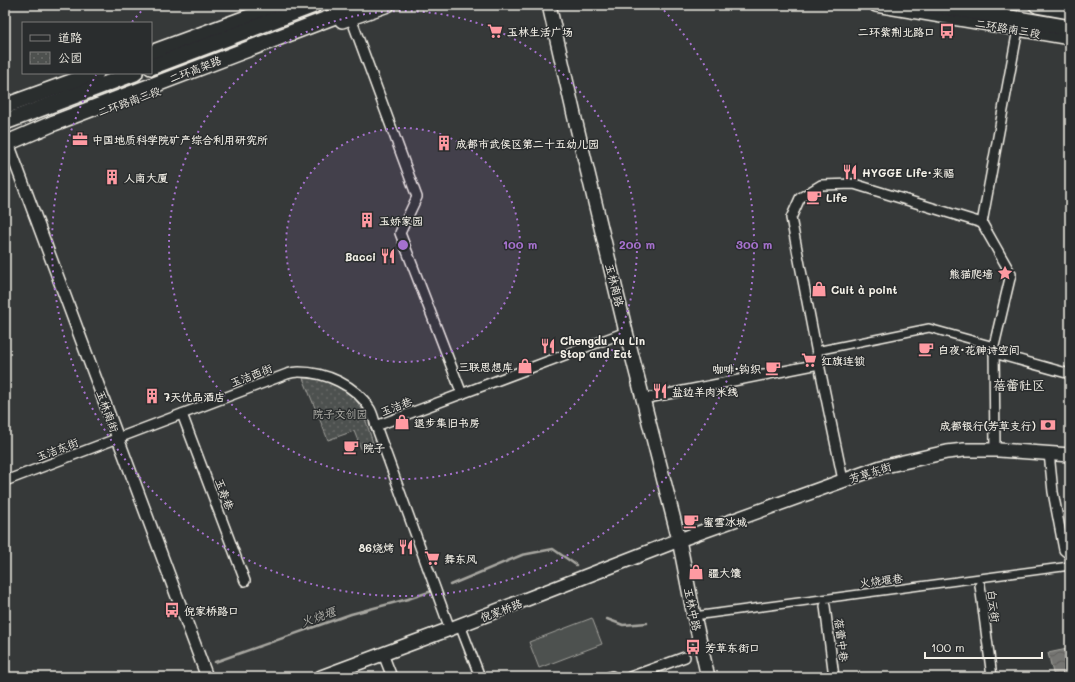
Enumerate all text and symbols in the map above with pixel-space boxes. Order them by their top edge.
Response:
street label: 二环路南三段 [974,15,1042,41]
legend [22,22,152,74]
supermarket icon: 玉林生活广场 [486,22,504,40]
bus stop icon: 二环紫荆北路口 [938,22,956,40]
place label: 玉林生活广场 [507,24,573,39]
place label: 二环紫荆北路口 [858,24,935,39]
text: 道路 [58,29,82,45]
text: 公园 [58,49,82,65]
street label: 二环高架路 [167,52,223,86]
street label: 二环路南三段 [95,83,163,119]
office icon: 中国地质科学院矿产综合利用研究所 [71,130,89,148]
place label: 中国地质科学院矿产综合利用研究所 [92,132,268,147]
building icon: 成都市武侯区第二十五幼儿园 [435,134,453,152]
place label: 成都市武侯区第二十五幼儿园 [456,136,599,151]
restaurant icon: HYGGE Life·来福 [841,163,859,181]
place label: HYGGE Life·来福 [862,165,954,180]
building icon: 人南大厦 [103,168,121,186]
place label: 人南大厦 [124,170,168,185]
cafe icon: Life [805,188,823,206]
place label: Life [826,190,848,205]
building icon: 玉娇家园 [358,211,376,229]
place label: 玉娇家园 [379,213,423,228]
text: 100 m [503,236,537,252]
text: 200 m [619,236,655,252]
text: 300 m [736,236,772,252]
centre of rings [396,238,410,252]
restaurant icon: Bacci [379,247,397,265]
place label: Bacci [345,249,376,264]
street label: 玉林南路 [602,262,628,308]
place icon: 熊猫爬墙 [996,264,1014,282]
place label: 熊猫爬墙 [949,266,993,281]
shop icon: Cuit à point [810,280,828,298]
place label: Cuit à point [831,282,897,297]
place label: Chengdu Yu Lin Stop and Eat [560,333,645,361]
restaurant icon: Chengdu Yu Lin Stop and Eat [539,337,557,355]
cafe icon: 白夜·花神诗空间 [917,340,935,358]
place label: 白夜·花神诗空间 [938,342,1020,357]
supermarket icon: 红旗连锁 [800,351,818,369]
place label: 红旗连锁 [821,353,865,368]
shop icon: 三联思想库 [516,357,534,375]
place label: 三联思想库 [458,359,513,374]
cafe icon: 咖啡·钩织 [764,359,782,377]
street label: 玉洁西街 [228,360,275,390]
place label: 咖啡·钩织 [712,361,761,376]
district label: 蓓蕾社区 [993,376,1045,393]
restaurant icon: 盐边羊肉米线 [651,382,669,400]
place label: 盐边羊肉米线 [672,384,738,399]
building icon: 7天优品酒店 [143,387,161,405]
street label: 玉林南街 [93,388,123,435]
place label: 7天优品酒店 [164,389,225,404]
street label: 玉洁巷 [378,393,414,419]
park label: 院子文创园 [313,406,368,421]
shop icon: 退步集旧书房 [393,413,411,431]
place label: 退步集旧书房 [414,415,480,430]
bank icon: 成都银行(芳草支行) [1039,416,1057,434]
place label: 成都银行(芳草支行) [940,418,1036,433]
street label: 玉洁东街 [34,434,81,464]
cafe icon: 院子 [342,438,360,456]
place label: 院子 [363,440,385,455]
street label: 芳草东街 [847,458,894,486]
street label: 玉寿巷 [212,476,238,512]
cafe icon: 蜜雪冰城 [682,512,700,530]
place label: 蜜雪冰城 [703,514,747,529]
restaurant icon: 86烧烤 [397,538,415,556]
place label: 86烧烤 [359,540,394,555]
supermarket icon: 舞东风 [423,549,441,567]
place label: 舞东风 [444,551,477,566]
shop icon: 疆大馕 [687,563,705,581]
place label: 疆大馕 [708,565,742,580]
street label: 火烧堰巷 [858,570,904,590]
street label: 玉林中路 [681,586,705,632]
street label: 白云街 [985,589,1004,624]
street label: 倪家桥路 [478,595,524,625]
bus stop icon: 倪家桥路口 [163,601,181,619]
water label: 火烧堰 [298,602,340,629]
place label: 倪家桥路口 [184,603,239,618]
street label: 蓓蕾中巷 [832,617,852,663]
scale bar [925,634,1042,660]
bus stop icon: 芳草东街口 [684,638,702,656]
text: 100 m [931,639,965,655]
place label: 芳草东街口 [705,640,760,655]

